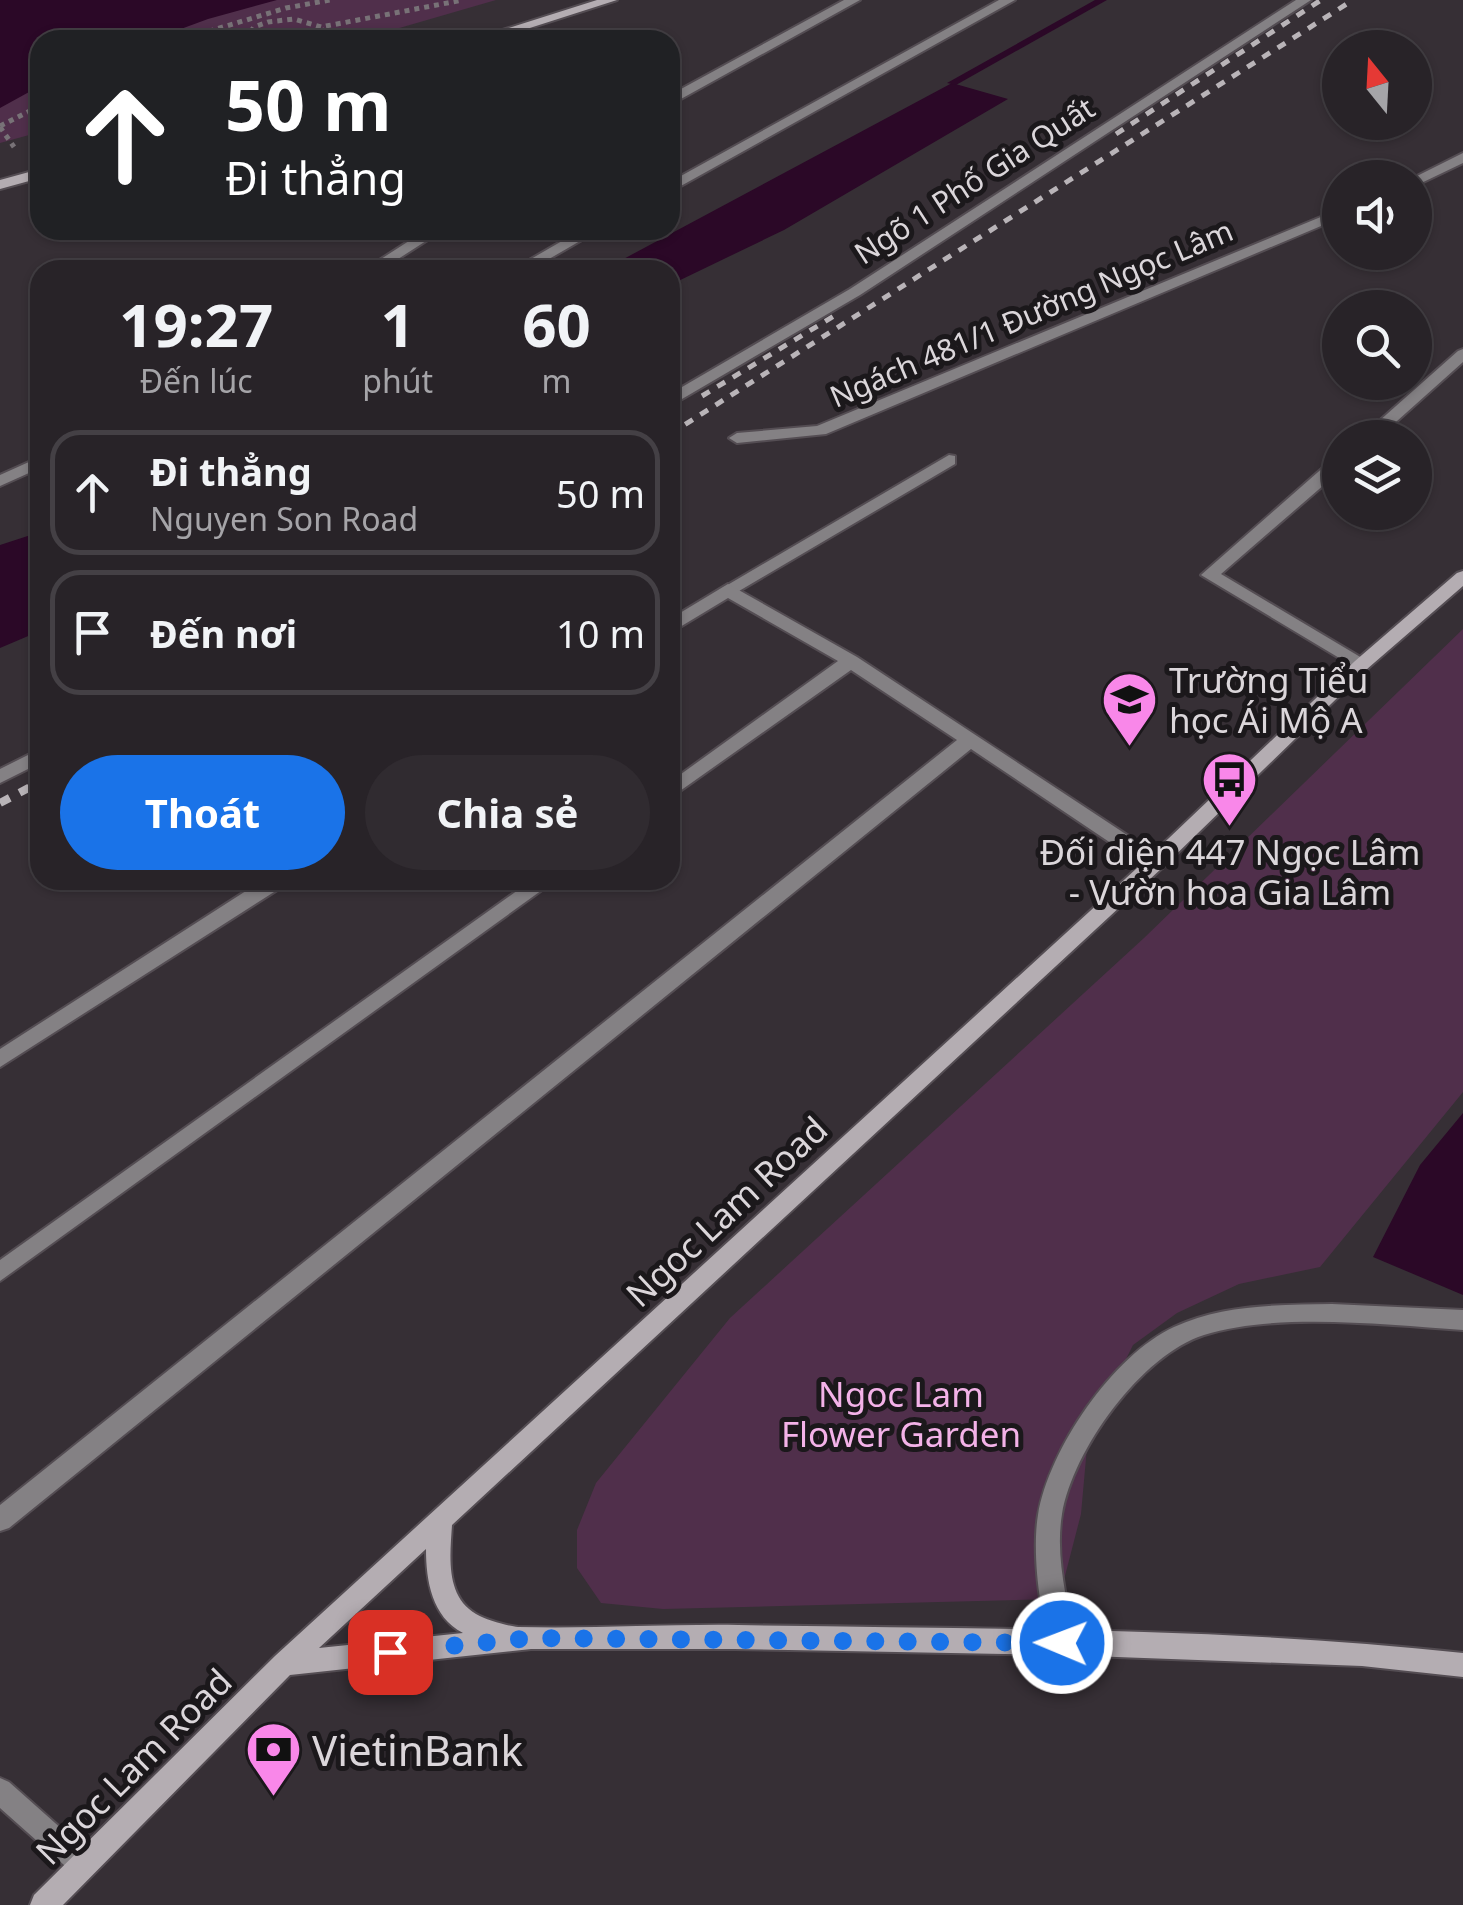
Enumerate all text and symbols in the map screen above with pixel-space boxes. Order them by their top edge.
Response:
north arrow [1322,30,1432,140]
map controls [1322,30,1432,530]
text: 50 m [225,56,392,152]
icon: ahead [60,70,190,200]
street label: Ngõ 1 Phố Gia Quất [846,87,1102,273]
text: Đi thẳng [225,147,406,208]
button: sound [1322,160,1432,270]
street label: Ngách 481/1 Đường Ngọc Lâm [823,209,1239,417]
text: 19:27 [119,283,273,365]
text: 1 [381,283,415,365]
text: 60 [522,283,591,365]
button: search [1322,290,1432,400]
text: Đến lúc [140,359,253,402]
text: phút [362,359,433,402]
text: m [542,359,572,402]
button: layers [1322,420,1432,530]
text: Đi thẳng [150,445,312,497]
icon: ahead [65,465,120,520]
text: 50 m [556,467,645,519]
text: Nguyen Son Road [150,497,418,540]
icon: arrive [65,605,120,660]
text: Đến nơi [150,607,297,659]
text: 10 m [556,607,645,659]
place label: Trường Tiểu học Ái Mộ A [1169,656,1368,743]
school or university icon: Trường Tiểu học Ái Mộ A [1100,669,1160,748]
bus stop icon: Đối diện 447 Ngọc Lâm - Vườn hoa Gia Lâm [1200,750,1260,829]
button: Thoát [60,755,345,870]
button: Chia sẻ [365,755,650,870]
place label: Đối diện 447 Ngọc Lâm - Vườn hoa Gia Lâm [1040,828,1420,915]
street label: Ngoc Lam Road [615,1105,837,1317]
park label: Ngoc Lam Flower Garden [781,1370,1021,1457]
position arrow [1010,1591,1114,1695]
pin [348,1610,433,1695]
icon: arrive [363,1625,418,1680]
street label: Ngoc Lam Road [25,1658,241,1874]
bank icon: VietinBank [243,1719,303,1798]
place label: VietinBank [312,1721,523,1778]

